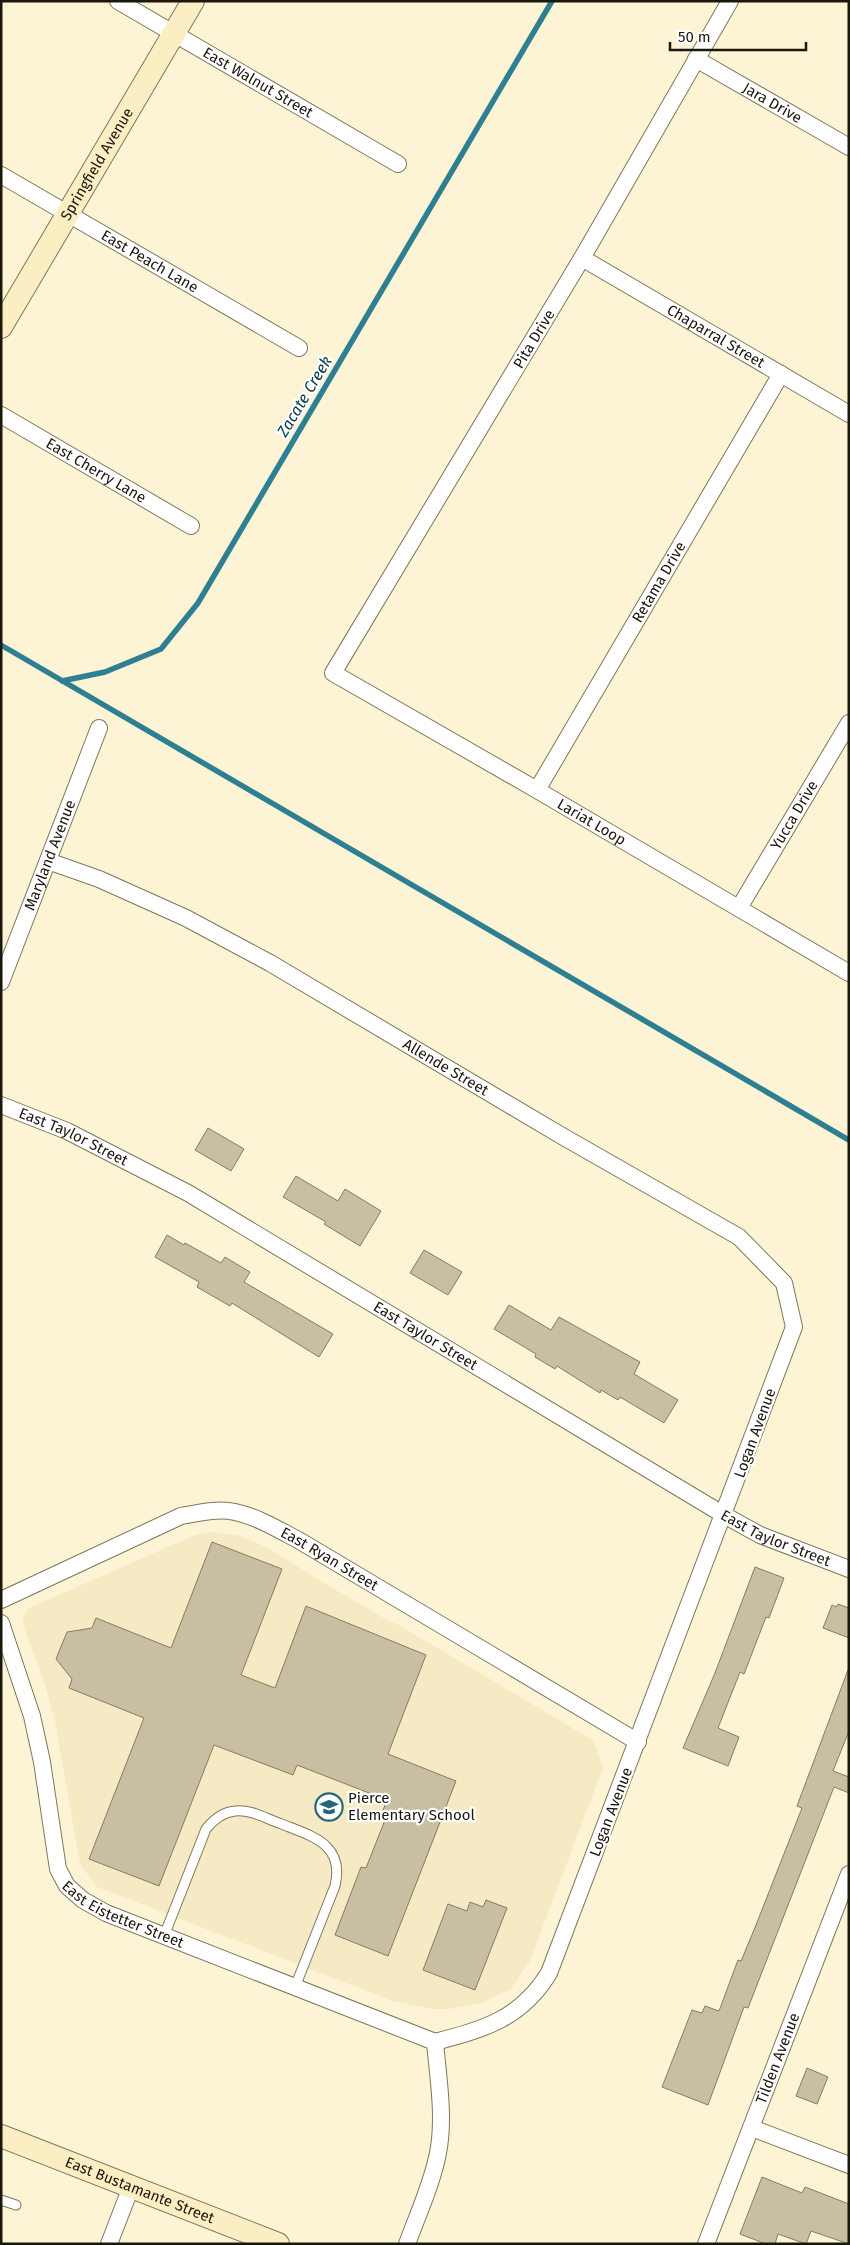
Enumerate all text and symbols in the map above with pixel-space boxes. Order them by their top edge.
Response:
scale bar [670,20,806,52]
text: 50 m [678,28,711,46]
street label: East Walnut Street [200,43,317,122]
street label: Jara Drive [739,79,805,127]
street label: Springfield Avenue [57,105,137,224]
street label: East Peach Lane [98,226,201,297]
street label: Chaparral Street [664,301,769,372]
street label: Pita Drive [509,306,559,372]
water label: Zacate Creek [272,352,336,441]
street label: East Cherry Lane [43,434,149,507]
street label: Retama Drive [628,538,690,626]
street label: Yucca Drive [767,777,822,853]
street label: Lariat Loop [554,795,629,849]
street label: Maryland Avenue [20,797,79,913]
street label: Allende Street [400,1035,492,1100]
street label: East Taylor Street [16,1104,131,1170]
street label: East Taylor Street [370,1298,481,1374]
street label: Logan Avenue [730,1386,780,1480]
street label: East Taylor Street [718,1506,834,1570]
street label: East Ryan Street [278,1523,382,1595]
street label: Logan Avenue [586,1765,636,1859]
place label: Pierce Elementary School [348,1789,476,1824]
school or university icon: Pierce Elementary School [314,1792,344,1822]
street label: East Eistetter Street [58,1877,187,1952]
street label: Tilden Avenue [752,2010,803,2106]
street label: East Bustamante Street [63,2153,218,2228]

